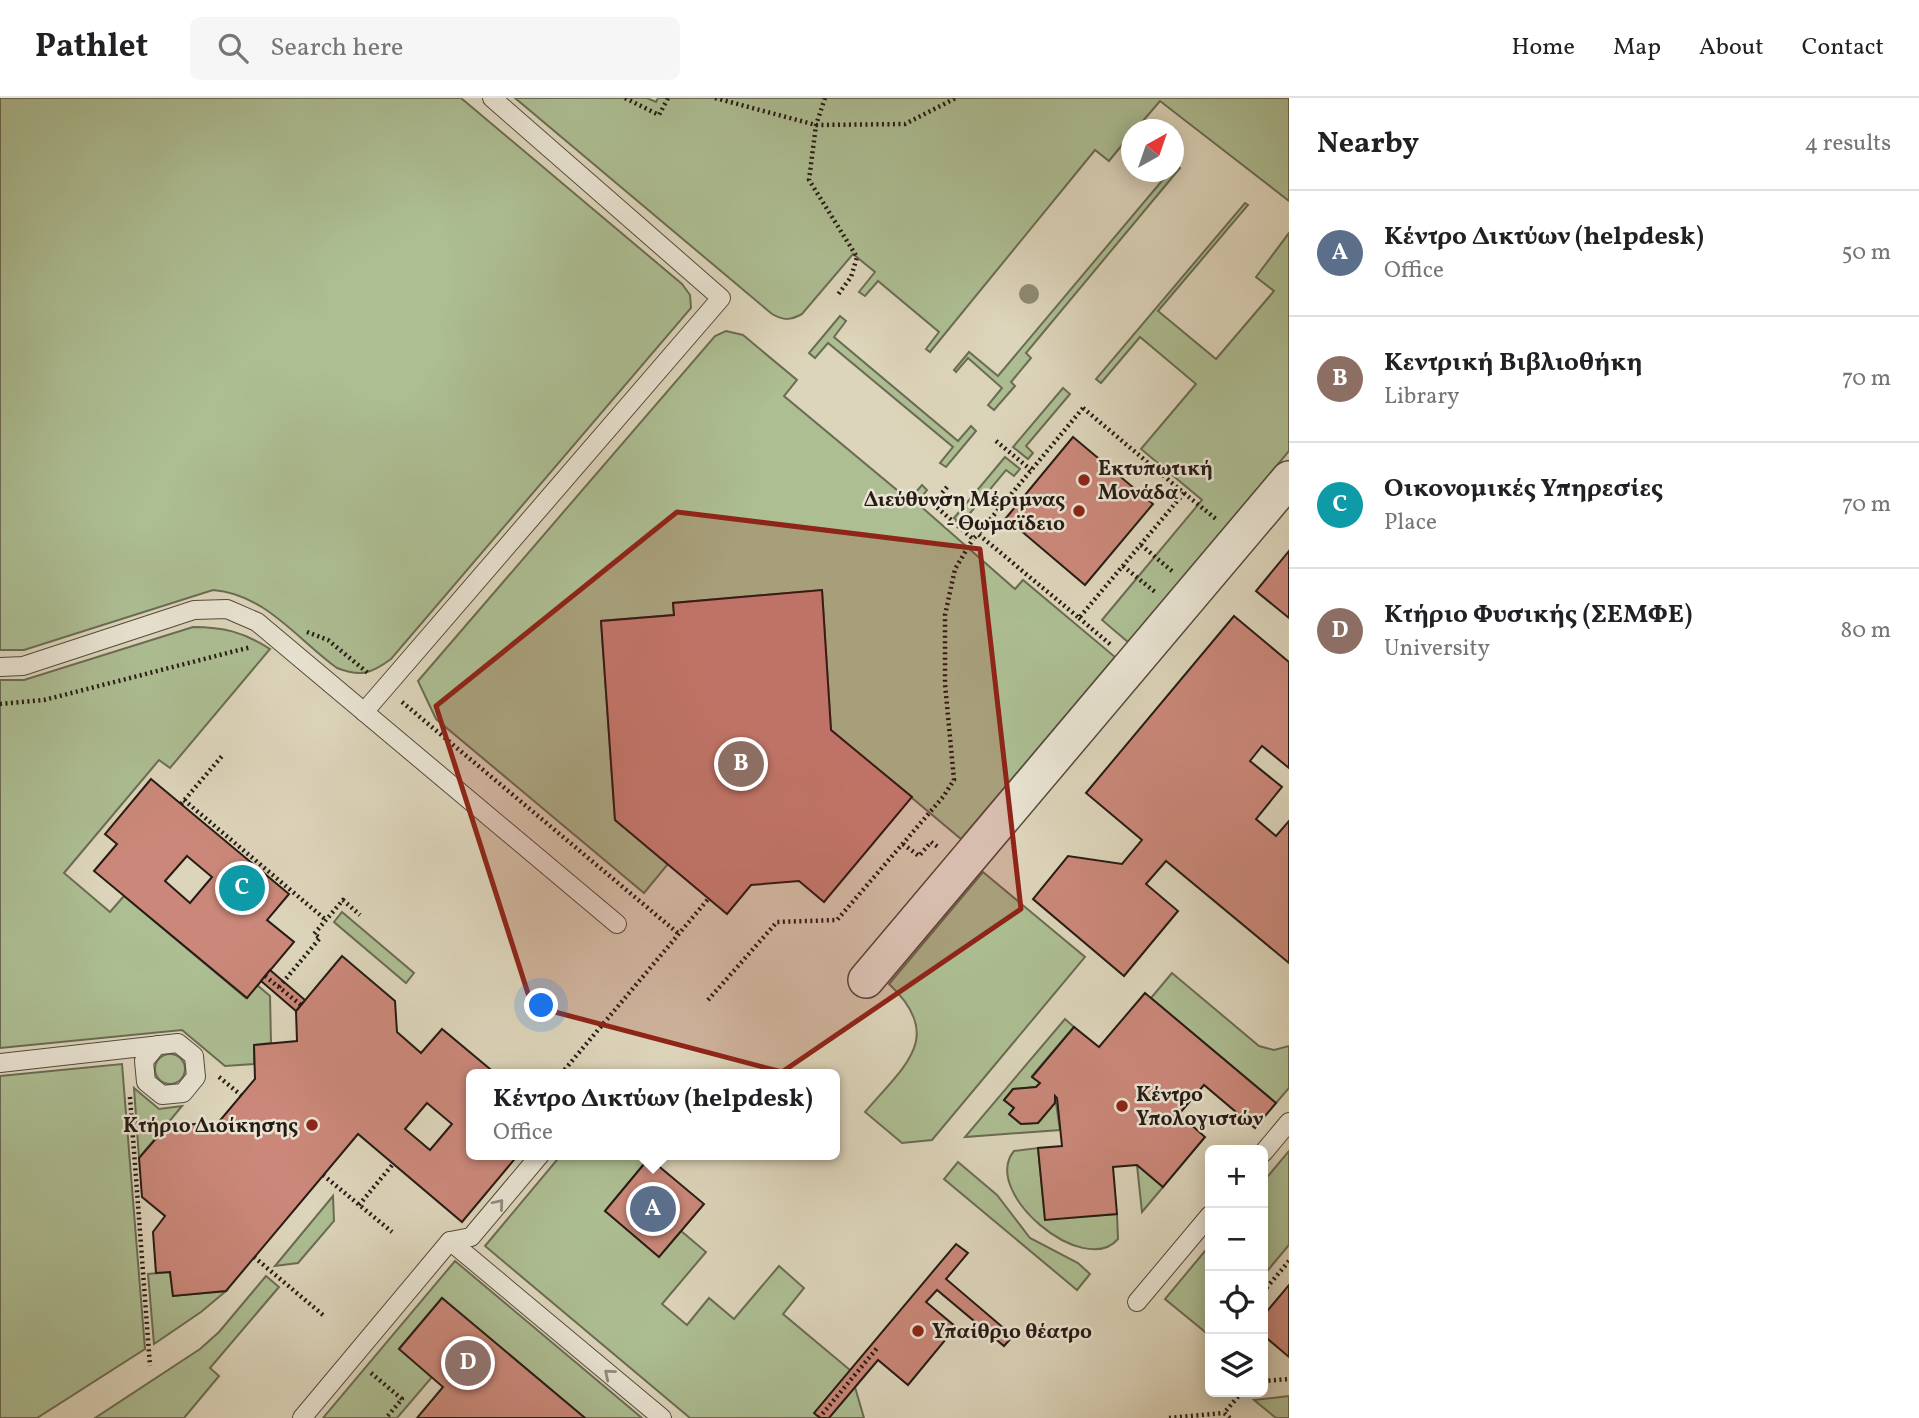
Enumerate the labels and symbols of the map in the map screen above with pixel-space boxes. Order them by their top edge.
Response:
north arrow [1121,119,1184,182]
place label: Εκτυπωτική Μονάδα [1098,455,1213,508]
marker: Εκτυπωτική Μονάδα [1076,472,1092,488]
place label: Διεύθυνση Μέριμνας - Θωμαϊδειο [864,486,1065,539]
marker: Διεύθυνση Μέριμνας - Θωμαϊδειο [1071,503,1087,519]
pin: B [718,738,764,790]
pin: C [219,862,265,914]
your location [524,988,558,1022]
place label: Κέντρο Υπολογιστών [1136,1081,1263,1134]
marker: Κέντρο Υπολογιστών [1114,1098,1130,1114]
place label: Κτήριο Διοίκησης [123,1112,298,1141]
marker: Κτήριο Διοίκησης [304,1117,320,1133]
pin: A [630,1183,676,1235]
one-way arrow [491,1199,503,1212]
place label: Υπαίθριο θέατρο [932,1318,1092,1347]
marker: Υπαίθριο θέατρο [910,1323,926,1339]
pin: D [445,1337,491,1389]
one-way arrow [605,1370,618,1382]

